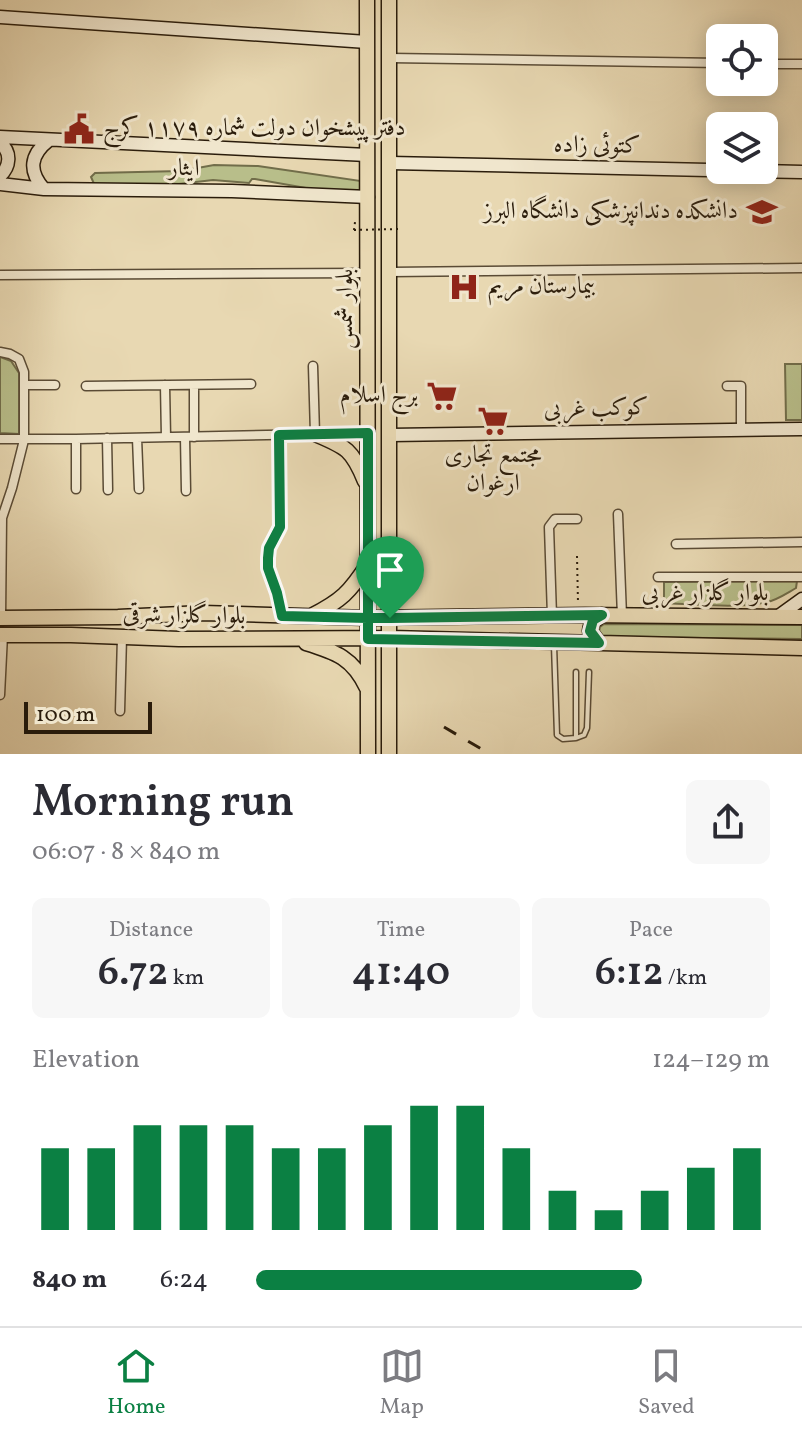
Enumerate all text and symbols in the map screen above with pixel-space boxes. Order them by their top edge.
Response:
map controls [706,24,778,184]
button: locate [706,24,778,96]
public building icon: دفتر پیشخوان دولت شماره ۱۱۷۹ کرج [62,112,96,146]
place label: دفتر پیشخوان دولت شماره ۱۱۷۹ کرج [103,112,406,148]
button: layers [706,112,778,184]
street label: کتوئی زاده [553,128,641,164]
street label: ایثار [166,152,200,186]
place label: دانشکده دندانپزشکی دانشگاه البرز [482,195,738,229]
school or university icon: دانشکده دندانپزشکی دانشگاه البرز [745,195,779,229]
street label: بلوار شمس [329,269,363,349]
hospital icon: بیمارستان مریم [447,270,481,304]
place label: بیمارستان مریم [488,270,595,306]
place label: برج اسلام [340,379,418,415]
supermarket icon: برج اسلام [425,379,459,413]
street label: کوکب غربی [543,391,649,427]
supermarket icon: مجتمع تجاری ارغوان [476,404,510,438]
place label: مجتمع تجاری ارغوان [445,439,542,501]
pin [356,536,424,618]
icon: arrive [368,548,412,592]
street label: بلوار گلزار غربی [642,577,768,611]
street label: بلوار گلزار شرقی [122,598,246,634]
scale bar [24,698,152,734]
text: 100 m [36,700,95,731]
text: Morning run [32,773,294,834]
button: share [686,780,770,864]
text: 06:07 · 8 × 840 m [32,834,220,870]
text: Distance [109,915,193,946]
text: Time [377,915,425,946]
text: Pace [629,915,673,946]
text: 6.72 [98,946,168,1002]
text: 41:40 [352,946,450,1002]
text: 6:12 [595,946,663,1002]
text: km [168,963,204,994]
text: /km [663,963,707,994]
text: Elevation [32,1042,140,1078]
text: 124–129 m [652,1042,770,1078]
text: 840 m [32,1262,107,1298]
text: 6:24 [160,1262,208,1298]
tab: Home [107,1344,165,1423]
tab: Map [380,1344,424,1423]
tab: Saved [638,1344,695,1423]

